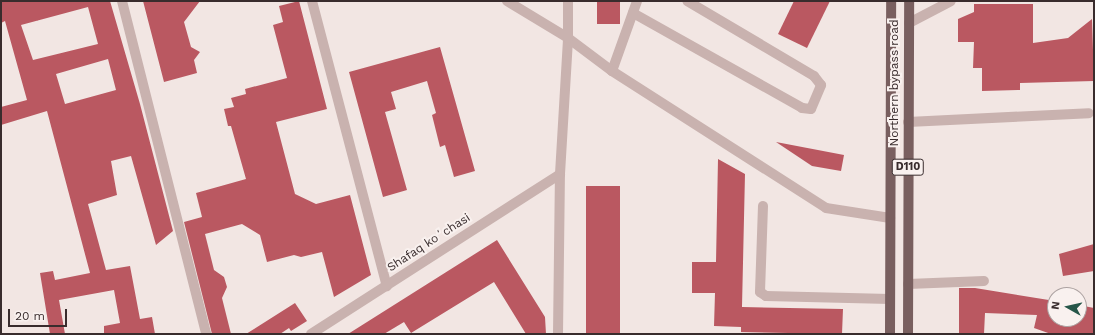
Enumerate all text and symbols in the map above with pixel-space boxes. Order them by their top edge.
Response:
street label: Northern bypass road [888,19,902,147]
road number: D110 [891,158,925,176]
street label: Shafaq koʻchasi [385,211,473,275]
north arrow [1047,287,1087,327]
text: N [1049,300,1063,310]
scale bar [10,301,69,327]
text: 20 m [15,309,45,323]

